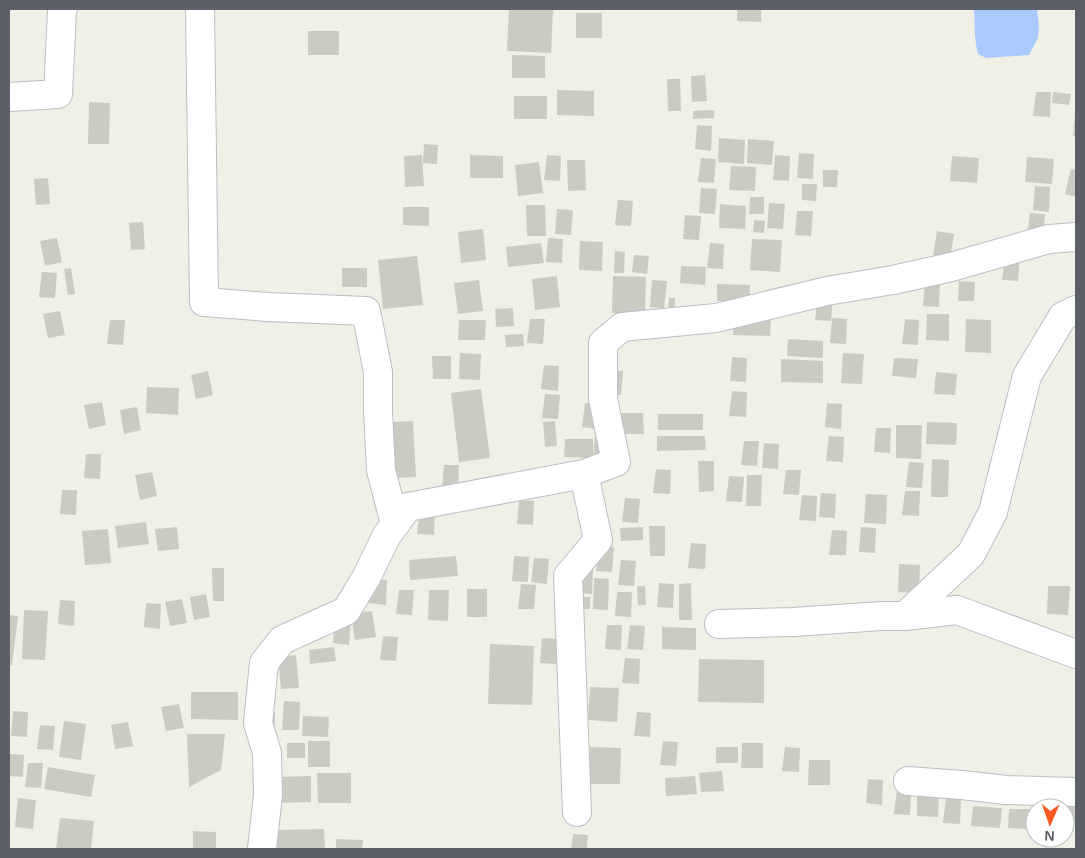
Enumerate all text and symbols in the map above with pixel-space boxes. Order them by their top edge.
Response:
north arrow [1025,798,1075,848]
text: N [1044,828,1055,844]

